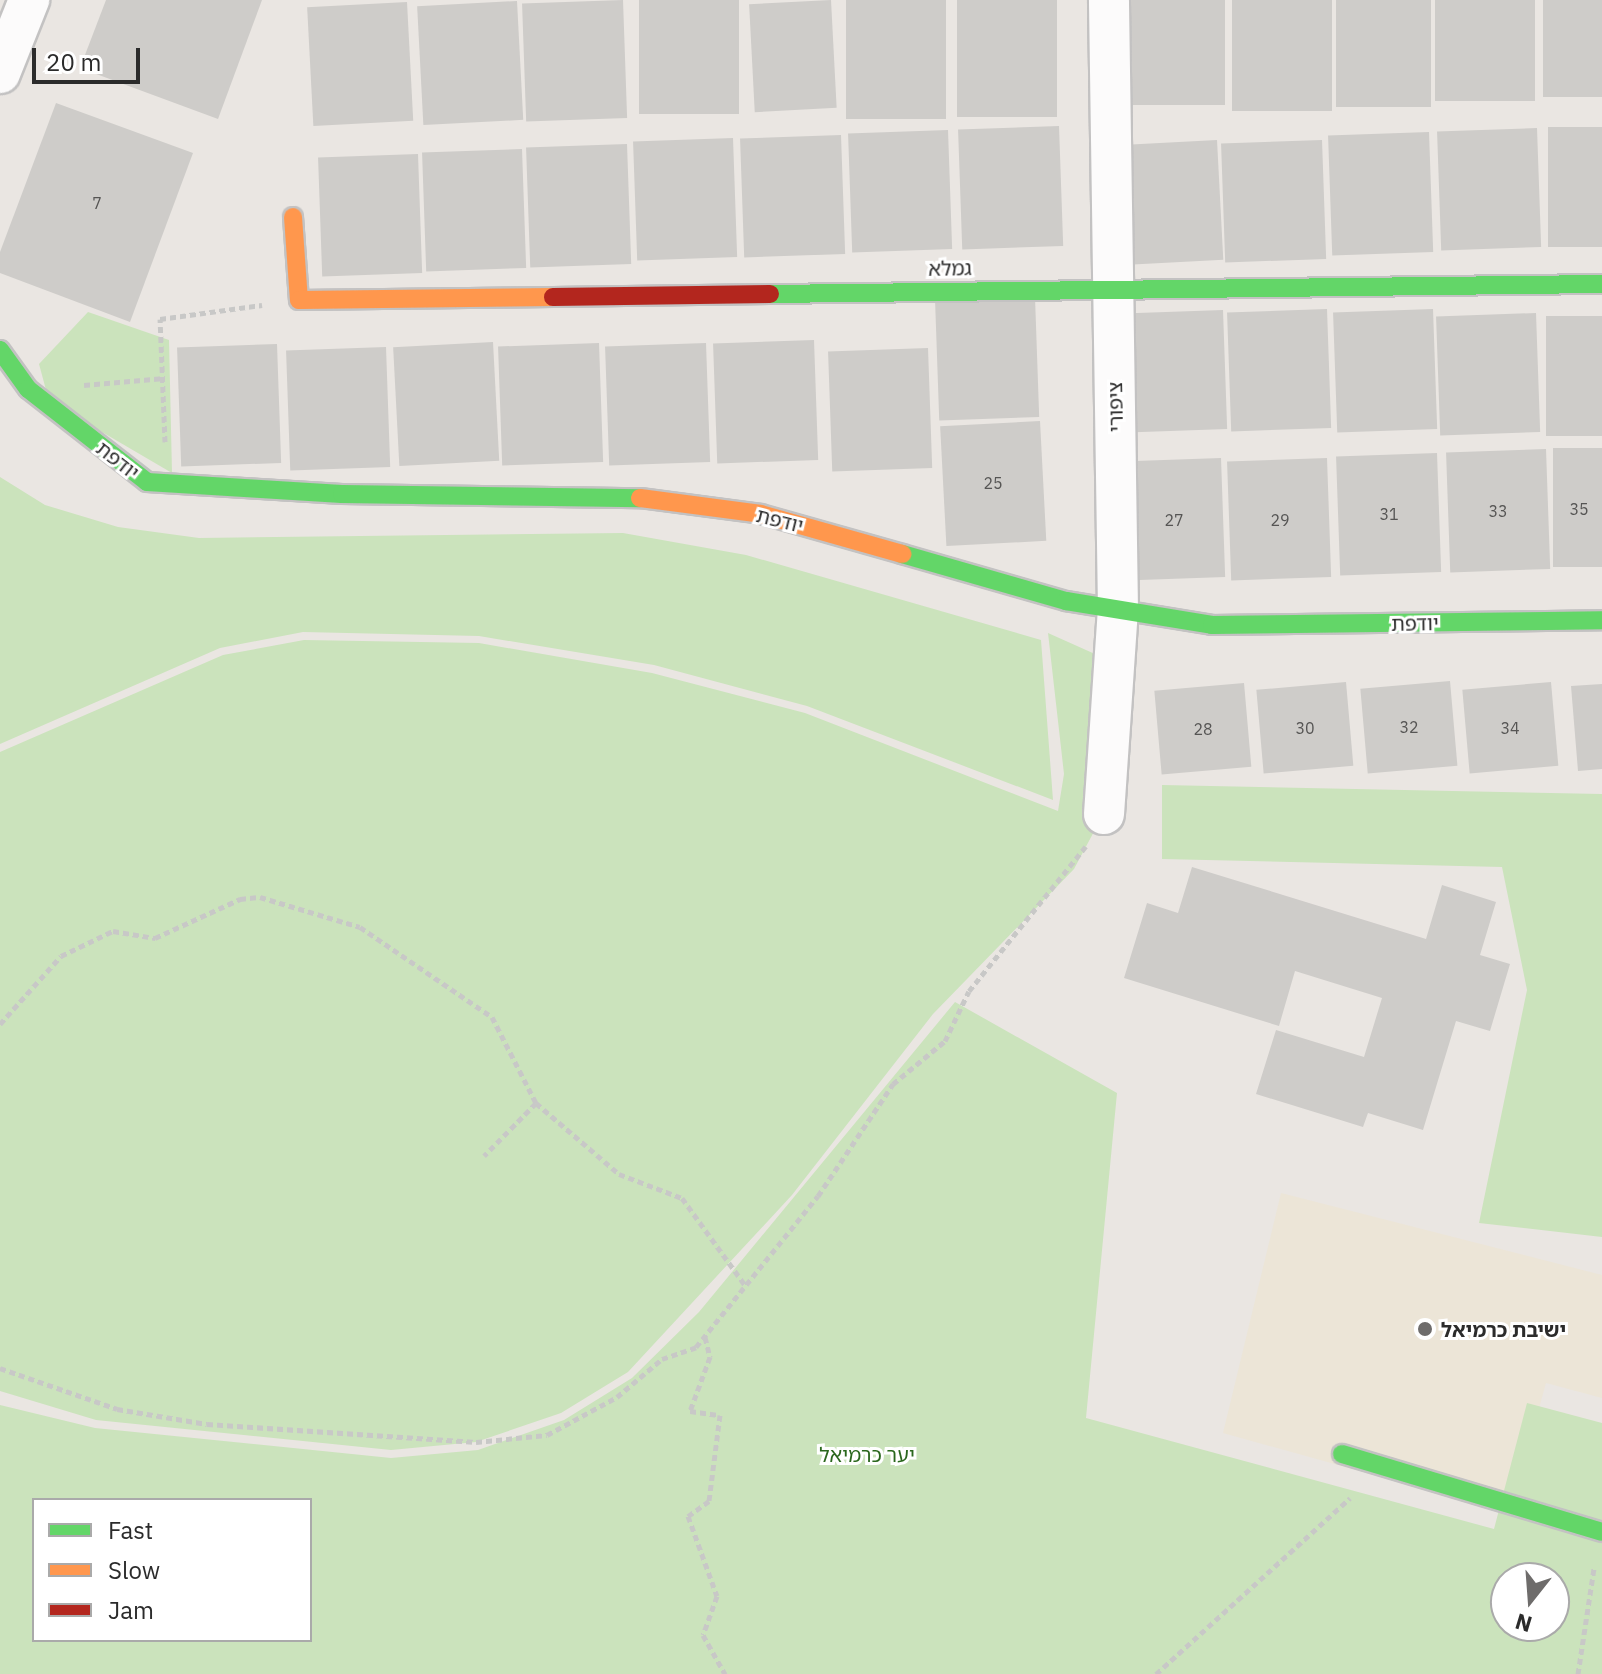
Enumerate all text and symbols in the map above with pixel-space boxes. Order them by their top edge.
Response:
scale bar [36,32,144,82]
text: 20 m [46,46,101,78]
house number: 7 [92,193,102,213]
street label: גמלא [928,256,972,280]
street label: ציפורי [1103,382,1127,432]
street label: יודפת [92,436,144,484]
house number: 25 [983,473,1003,493]
house number: 35 [1569,499,1589,519]
house number: 33 [1488,501,1508,521]
street label: יודפת [754,503,806,537]
house number: 31 [1379,504,1399,524]
house number: 27 [1164,510,1184,530]
house number: 29 [1270,510,1290,530]
street label: יודפת [1391,611,1439,635]
house number: 32 [1399,717,1419,737]
house number: 30 [1295,718,1315,738]
house number: 34 [1500,718,1520,738]
house number: 28 [1193,719,1213,739]
place label: ישיבת כרמיאל [1441,1317,1566,1341]
marker: ישיבת כרמיאל [1416,1320,1434,1338]
park label: יער כרמיאל [819,1442,915,1466]
legend [32,1498,312,1642]
text: Fast [108,1514,153,1546]
text: Slow [108,1554,160,1586]
north arrow [1490,1562,1570,1642]
text: Jam [108,1594,154,1626]
text: N [1512,1607,1535,1640]

